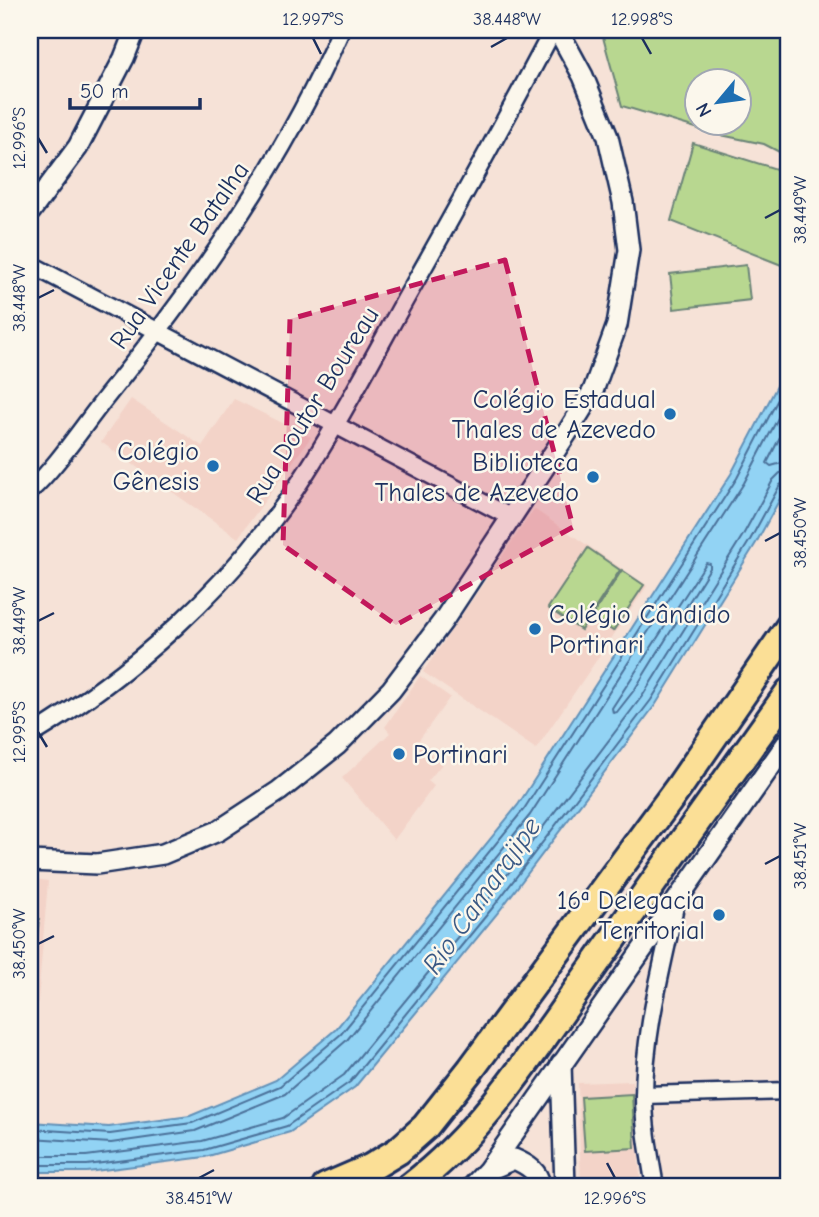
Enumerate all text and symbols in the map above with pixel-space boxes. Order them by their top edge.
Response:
text: 12.997°S [282,9,344,30]
text: 38.448°W [473,9,541,30]
text: 12.998°S [611,9,673,30]
scale bar [70,66,200,110]
north arrow [682,66,752,136]
text: 50 m [80,79,129,103]
text: N [691,99,717,121]
text: 12.996°S [9,107,30,169]
street label: Rua Vicente Batalha [104,156,256,355]
text: 38.449°W [790,176,811,244]
text: 38.448°W [9,264,30,332]
street label: Rua Doutor Boureau [240,302,386,509]
place label: Colégio Estadual Thales de Azevedo [452,385,656,445]
marker: Colégio Estadual Thales de Azevedo [662,406,678,422]
place label: Colégio Gênesis [112,437,199,497]
place label: Biblioteca Thales de Azevedo [375,448,579,508]
marker: Colégio Gênesis [205,458,221,474]
marker: Biblioteca Thales de Azevedo [585,469,601,485]
text: 38.450°W [790,497,811,568]
text: 38.449°W [9,587,30,655]
place label: Colégio Cândido Portinari [549,600,731,660]
marker: Colégio Cândido Portinari [527,621,543,637]
text: 12.995°S [9,701,30,763]
place label: Portinari [413,740,508,770]
marker: Portinari [391,746,407,762]
water label: Rio Camarajipe [416,811,548,980]
text: 38.451°W [790,822,811,889]
place label: 16ª Delegacia Territorial [557,886,705,946]
marker: 16ª Delegacia Territorial [711,907,727,923]
text: 38.450°W [9,908,30,979]
text: 38.451°W [166,1188,233,1209]
text: 12.996°S [584,1188,646,1209]

